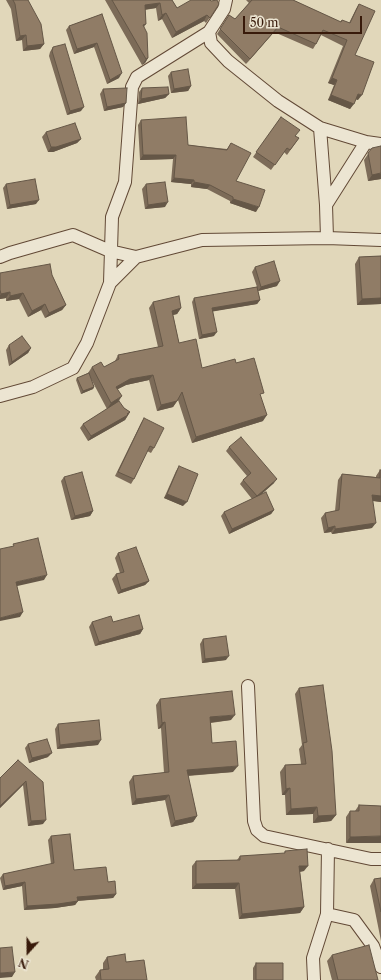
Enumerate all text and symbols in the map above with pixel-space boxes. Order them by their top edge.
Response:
scale bar [245,8,364,34]
text: 50 m [250,15,279,30]
north arrow [8,932,48,972]
text: N [17,955,31,971]

